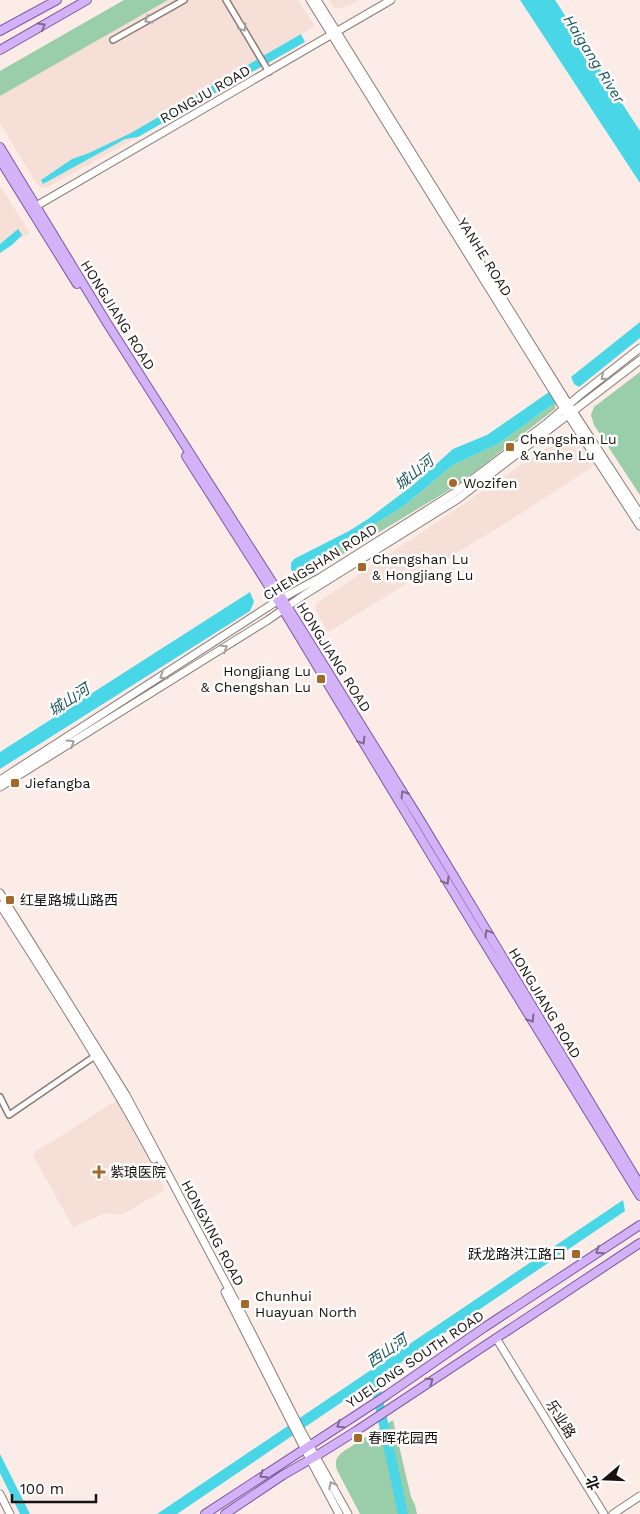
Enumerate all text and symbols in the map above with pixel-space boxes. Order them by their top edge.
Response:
water label: Haigang River [560,11,629,108]
one-way arrow [144,14,153,24]
one-way arrow [37,22,46,32]
one-way arrow [236,23,246,32]
street label: RONGJU ROAD [157,62,253,126]
street label: YANHE ROAD [455,215,515,299]
street label: HONGJIANG ROAD [78,257,158,373]
one-way arrow [601,371,610,379]
place label: Chengshan Lu & Yanhe Lu [520,431,617,463]
marker: Chengshan Lu & Yanhe Lu [504,441,516,453]
water label: 城山河 [391,450,439,494]
place label: Wozifen [463,475,518,491]
marker: Wozifen [447,477,459,489]
street label: CHENGSHAN ROAD [260,520,380,604]
place label: Chengshan Lu & Hongjiang Lu [372,551,473,583]
marker: Chengshan Lu & Hongjiang Lu [356,561,368,573]
street label: HONGJIANG ROAD [294,599,374,715]
one-way arrow [218,645,227,654]
place label: Hongjiang Lu & Chengshan Lu [201,663,311,695]
one-way arrow [159,669,168,679]
marker: Hongjiang Lu & Chengshan Lu [315,673,327,685]
water label: 城山河 [45,679,95,720]
one-way arrow [356,736,366,745]
one-way arrow [66,740,75,749]
place label: Jiefangba [25,775,90,791]
marker: Jiefangba [9,777,21,789]
one-way arrow [400,791,410,800]
one-way arrow [440,875,450,884]
place label: 红星路城山路西 [20,892,118,908]
marker: 红星路城山路西 [4,894,16,906]
one-way arrow [485,930,495,939]
street label: HONGJIANG ROAD [506,945,584,1061]
one-way arrow [525,1014,535,1023]
place label: 紫琅医院 [110,1164,166,1180]
marker: 紫琅医院 [92,1165,106,1179]
street label: HONGXING ROAD [178,1177,248,1289]
one-way arrow [595,1245,604,1255]
place label: 跃龙路洪江路口 [468,1246,566,1262]
marker: 跃龙路洪江路口 [570,1248,582,1260]
place label: Chunhui Huayuan North [255,1288,357,1320]
marker: Chunhui Huayuan North [239,1298,251,1310]
street label: YUELONG SOUTH ROAD [343,1307,487,1411]
water label: 西山河 [363,1329,413,1371]
one-way arrow [425,1378,434,1388]
street label: 乐业路 [543,1397,579,1441]
one-way arrow [337,1419,346,1428]
place label: 春晖花园西 [368,1430,438,1446]
marker: 春晖花园西 [352,1432,364,1444]
north arrow [580,1454,630,1504]
one-way arrow [259,1469,269,1478]
scale bar [12,1472,96,1504]
text: 北 [583,1474,603,1492]
text: 100 m [20,1480,64,1498]
one-way arrow [328,1481,338,1490]

